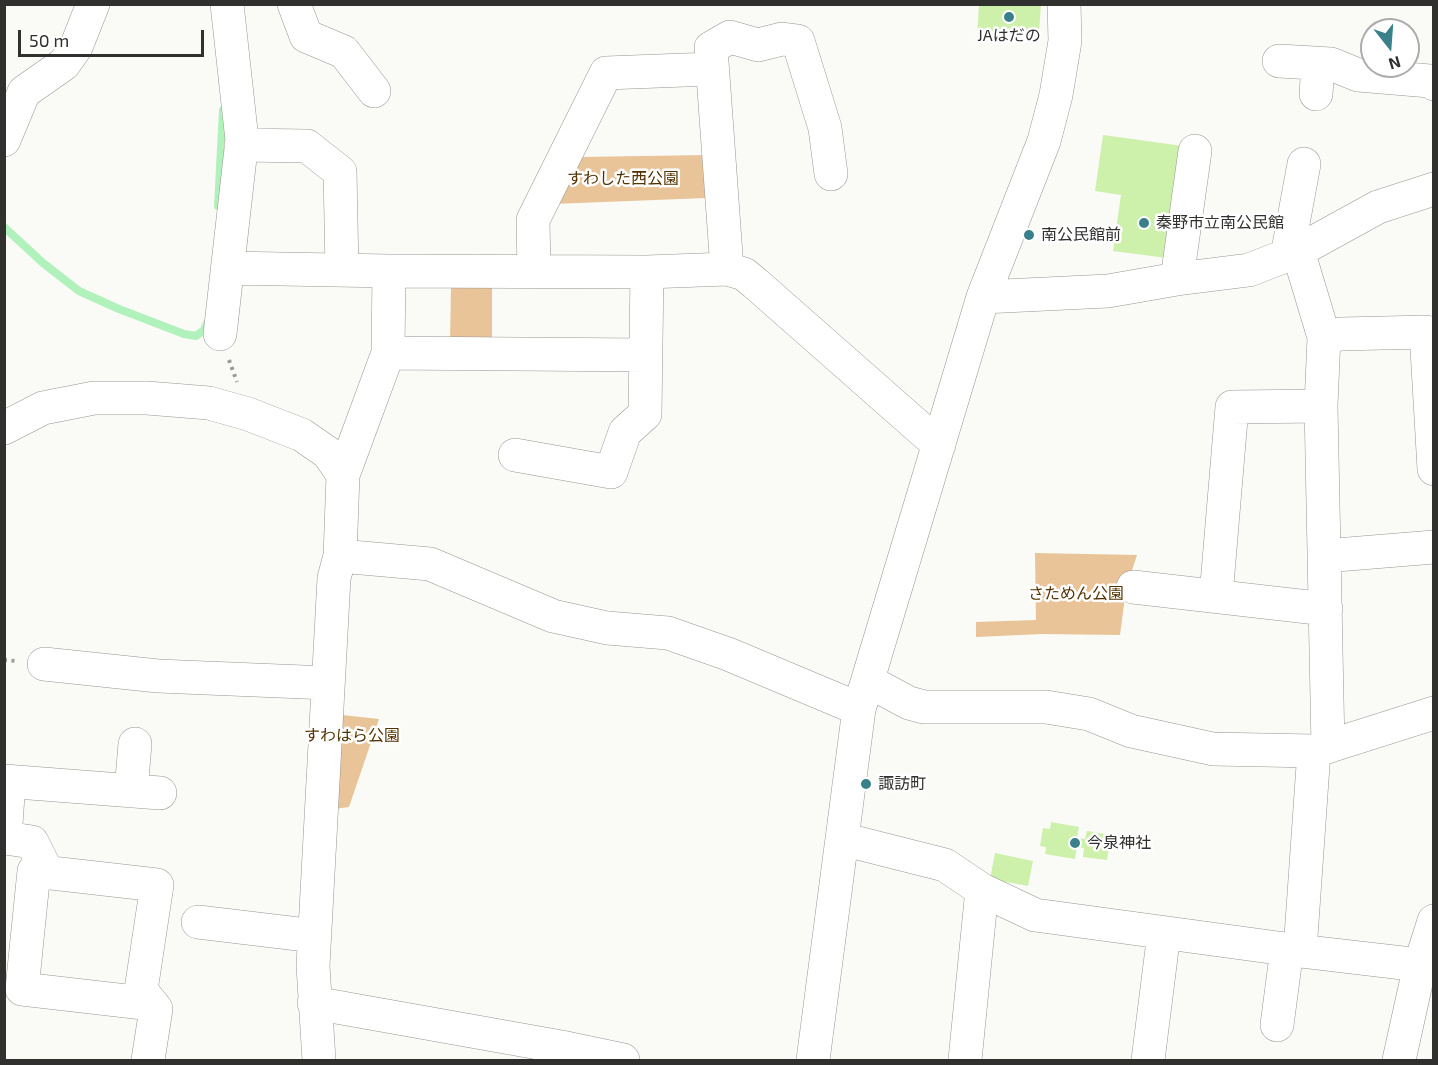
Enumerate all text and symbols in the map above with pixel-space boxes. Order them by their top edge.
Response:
marker: JAはだの [1002,10,1016,24]
scale bar [21,18,207,56]
north arrow [1360,18,1420,78]
place label: JAはだの [977,26,1041,46]
text: 50 m [29,29,69,51]
text: N [1387,53,1403,75]
park label: すわした西公園 [567,169,679,189]
place label: 秦野市立南公民館 [1156,213,1284,233]
marker: 秦野市立南公民館 [1137,216,1151,230]
place label: 南公民館前 [1041,225,1121,245]
marker: 南公民館前 [1022,228,1036,242]
park label: さためん公園 [1028,584,1124,604]
park label: すわはら公園 [304,726,400,746]
place label: 諏訪町 [878,774,926,794]
marker: 諏訪町 [859,777,873,791]
place label: 今泉神社 [1087,833,1151,853]
marker: 今泉神社 [1068,836,1082,850]

